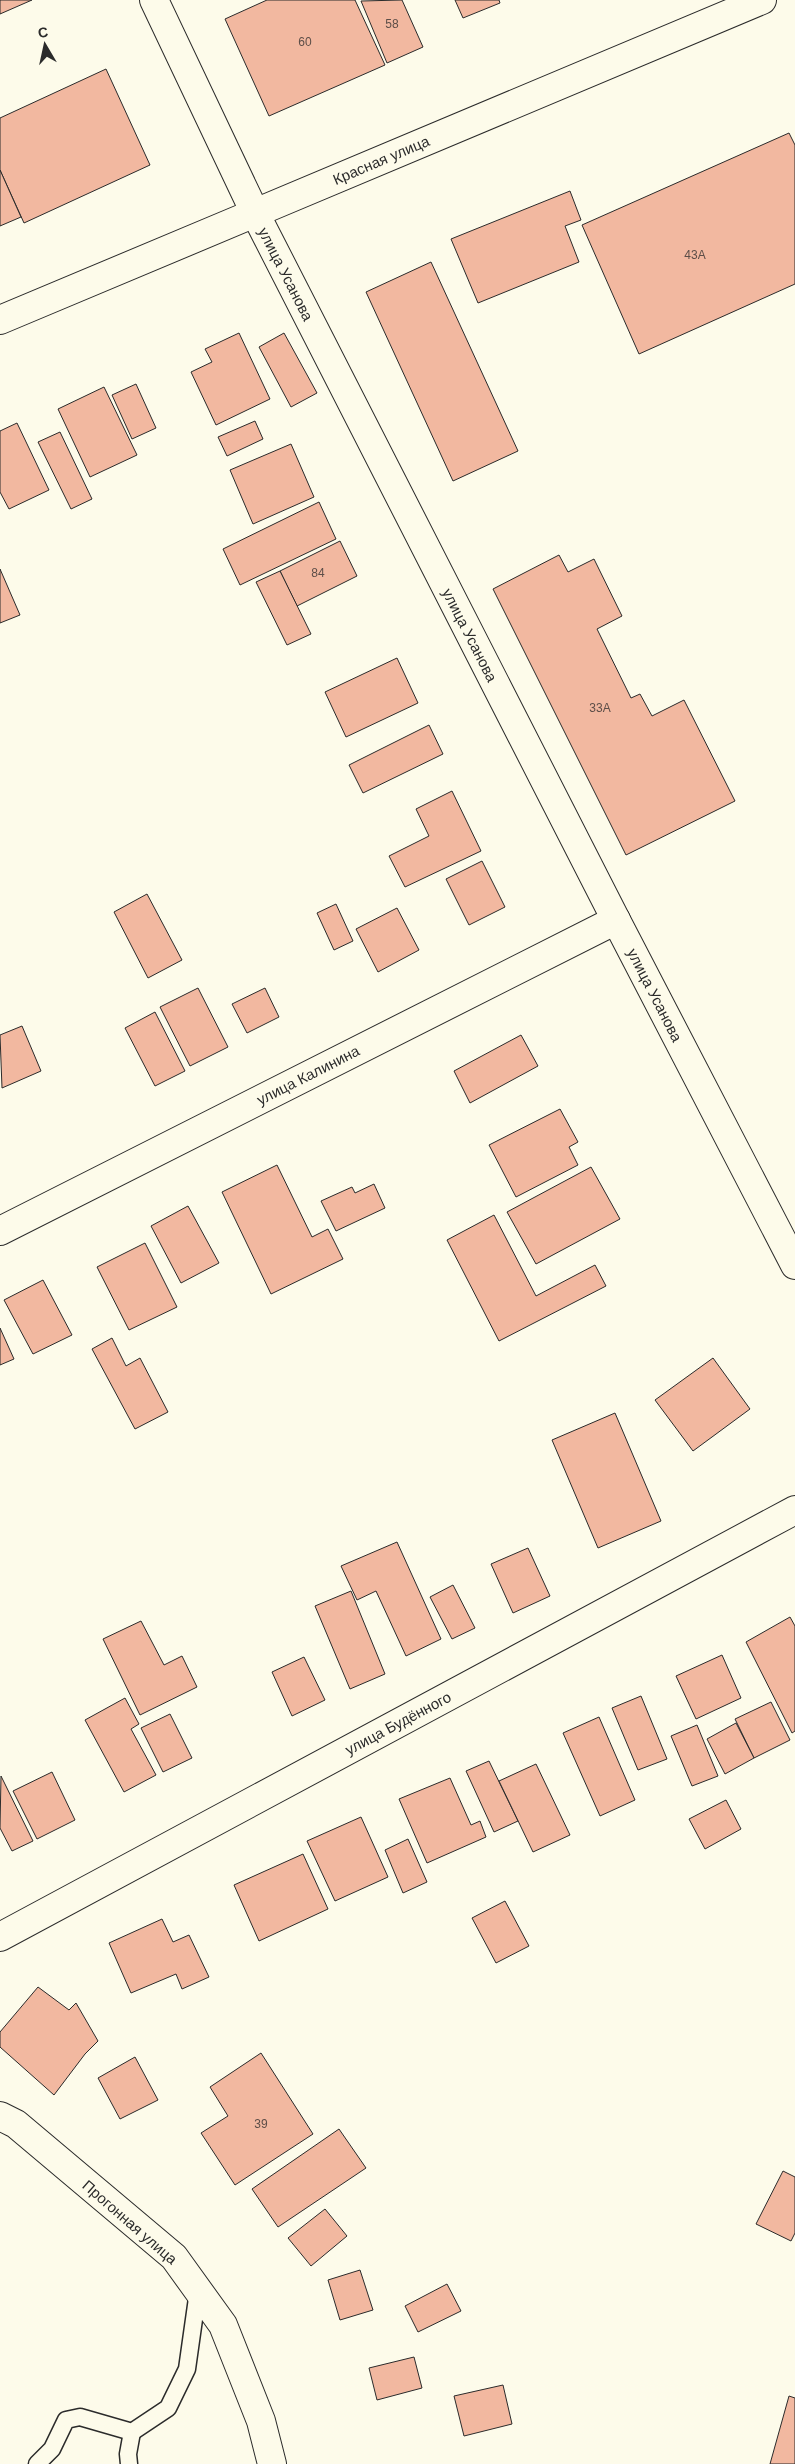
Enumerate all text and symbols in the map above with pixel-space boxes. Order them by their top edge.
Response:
house number: 58 [385,17,399,31]
north arrow [20,20,70,70]
text: С [37,23,49,41]
house number: 60 [298,35,312,49]
street label: Красная улица [330,132,432,188]
street label: улица Усанова [255,224,317,324]
house number: 43А [684,248,706,262]
house number: 84 [311,566,325,580]
street label: улица Усанова [439,585,501,685]
house number: 33А [589,701,611,715]
street label: улица Усанова [624,945,686,1045]
street label: улица Калинина [254,1042,363,1108]
street label: улица Будённого [342,1688,454,1758]
house number: 39 [254,2117,268,2131]
street label: Прогонная улица [79,2176,181,2268]

